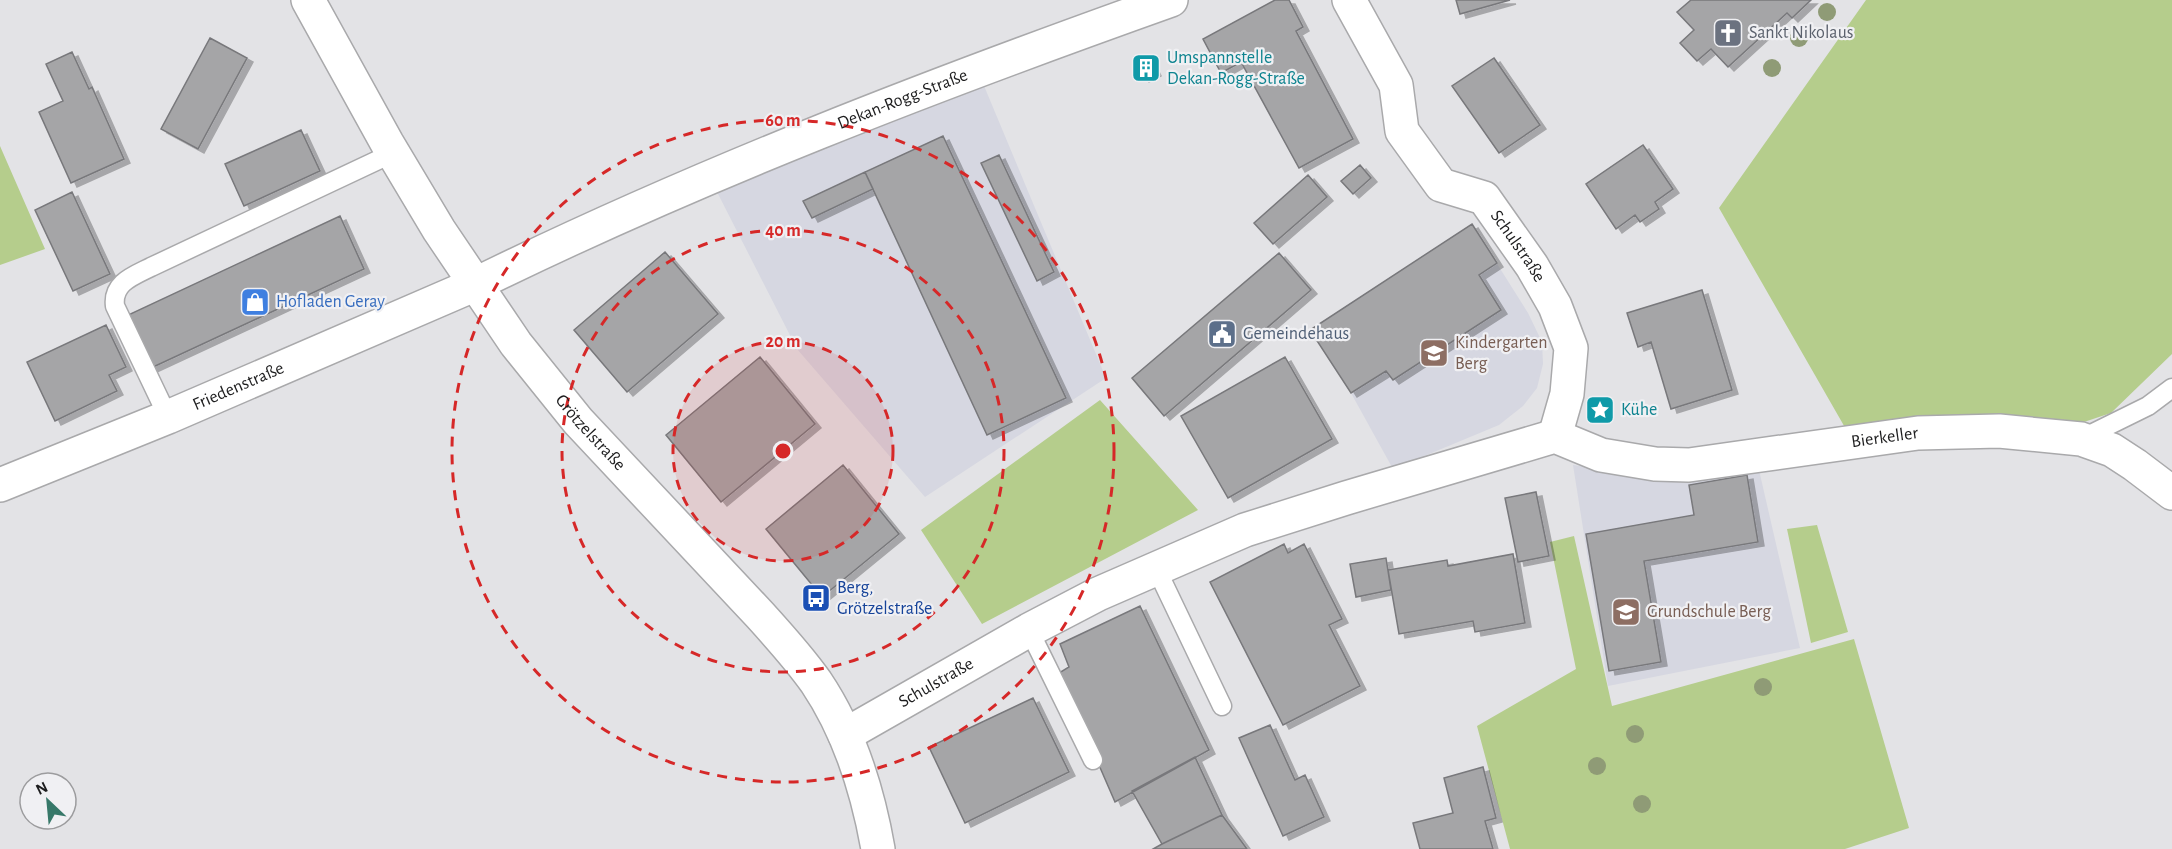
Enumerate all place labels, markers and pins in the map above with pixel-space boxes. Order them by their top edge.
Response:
church icon: Sankt Nikolaus [1712,17,1744,49]
place label: Sankt Nikolaus [1749,24,1854,42]
place label: Umspannstelle Dekan-Rogg-Straße [1167,49,1305,88]
building icon: Umspannstelle Dekan-Rogg-Straße [1130,52,1162,84]
shop icon: Hofladen Geray [239,286,271,318]
place label: Hofladen Geray [276,293,385,311]
public building icon: Gemeindehaus [1206,318,1238,350]
place label: Gemeindehaus [1243,325,1349,343]
place label: Kindergarten Berg [1455,334,1547,373]
school or university icon: Kindergarten Berg [1418,337,1450,369]
place icon: Kühe [1584,394,1616,426]
place label: Kühe [1621,401,1657,419]
centre of rings [773,441,793,461]
place label: Berg, Grötzelstraße [837,579,932,618]
bus stop icon: Berg, Grötzelstraße [800,582,832,614]
school or university icon: Grundschule Berg [1610,596,1642,628]
place label: Grundschule Berg [1647,603,1771,621]

